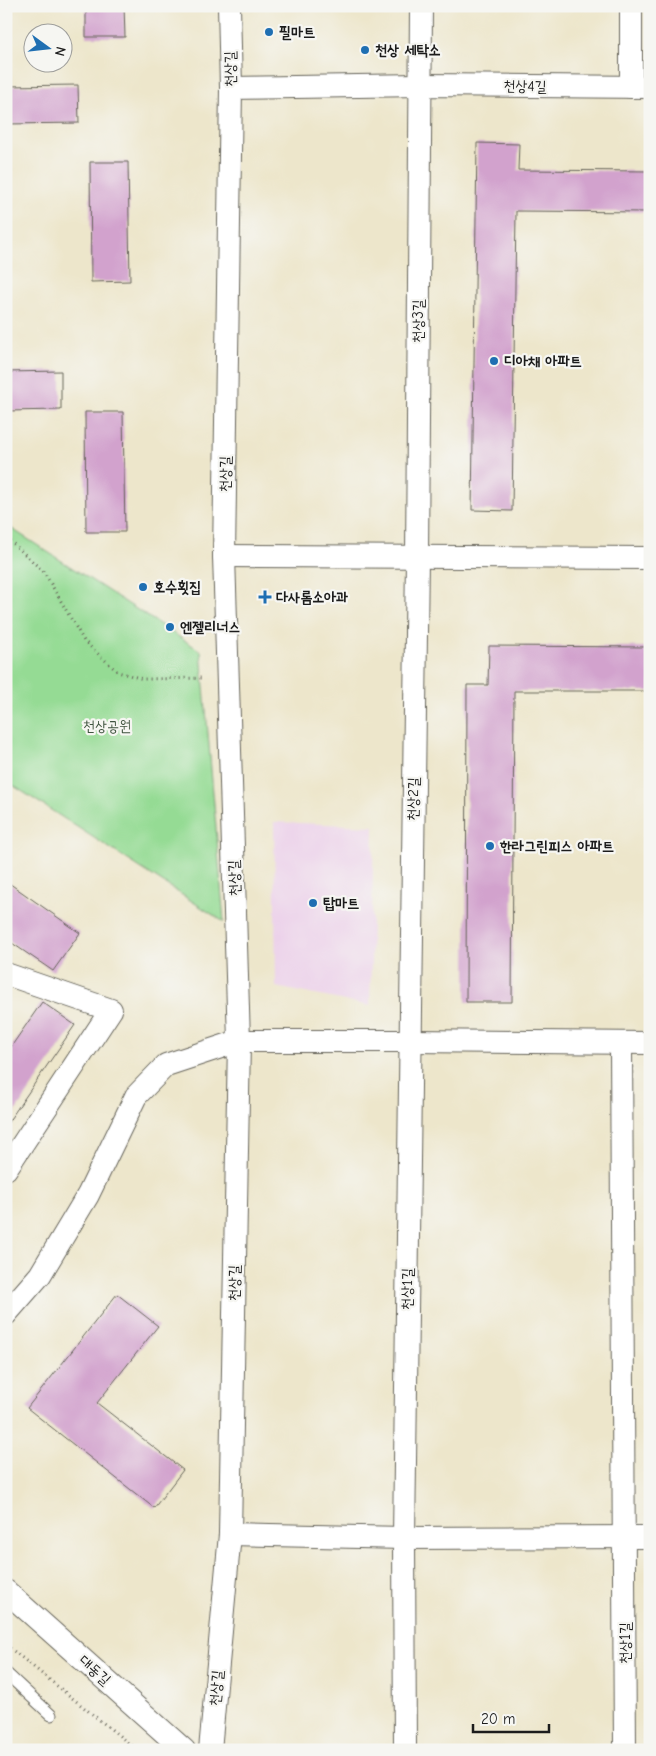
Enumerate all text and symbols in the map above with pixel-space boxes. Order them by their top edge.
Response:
north arrow [22,22,72,72]
place label: 필마트 [279,23,315,41]
marker: 필마트 [263,26,275,38]
place label: 천상 세탁소 [375,41,441,59]
marker: 천상 세탁소 [359,44,371,56]
text: N [51,45,69,58]
street label: 천상길 [221,51,239,87]
street label: 천상4길 [503,77,547,95]
street label: 천상3길 [409,299,427,343]
place label: 디아채 아파트 [504,352,582,370]
marker: 디아채 아파트 [488,355,500,367]
street label: 천상길 [216,456,234,492]
place label: 호수횟집 [153,578,201,596]
marker: 호수횟집 [137,581,149,593]
place label: 다사롬소아과 [276,588,348,606]
marker: 다사롬소아과 [258,590,272,604]
place label: 엔젤리너스 [180,618,240,636]
marker: 엔젤리너스 [164,621,176,633]
park label: 천상공원 [83,717,131,735]
street label: 천상2길 [404,777,422,821]
place label: 한라그린피스 아파트 [499,837,614,855]
marker: 한라그린피스 아파트 [484,840,496,852]
street label: 천상길 [224,860,244,896]
place label: 탑마트 [323,894,359,912]
marker: 탑마트 [307,897,319,909]
street label: 천상길 [225,1265,243,1301]
street label: 천상1길 [398,1268,416,1310]
street label: 천상1길 [616,1622,634,1664]
street label: 대동길 [76,1651,114,1689]
street label: 천상길 [205,1669,227,1707]
scale bar [473,1701,550,1733]
text: 20 m [481,1710,515,1728]

